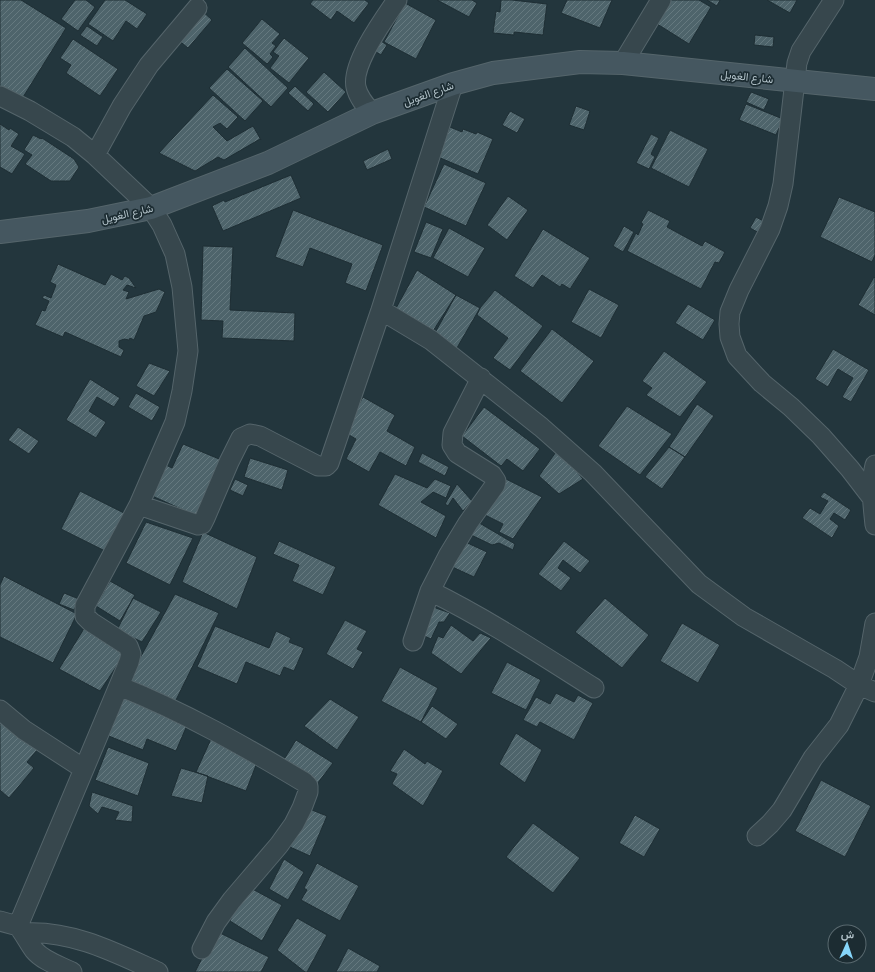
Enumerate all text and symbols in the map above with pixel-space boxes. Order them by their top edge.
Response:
street label: شارع الغويل [720,67,774,87]
street label: شارع الغويل [401,78,456,110]
street label: شارع الغويل [100,201,155,227]
north arrow [827,924,867,964]
text: ش [841,927,854,941]

